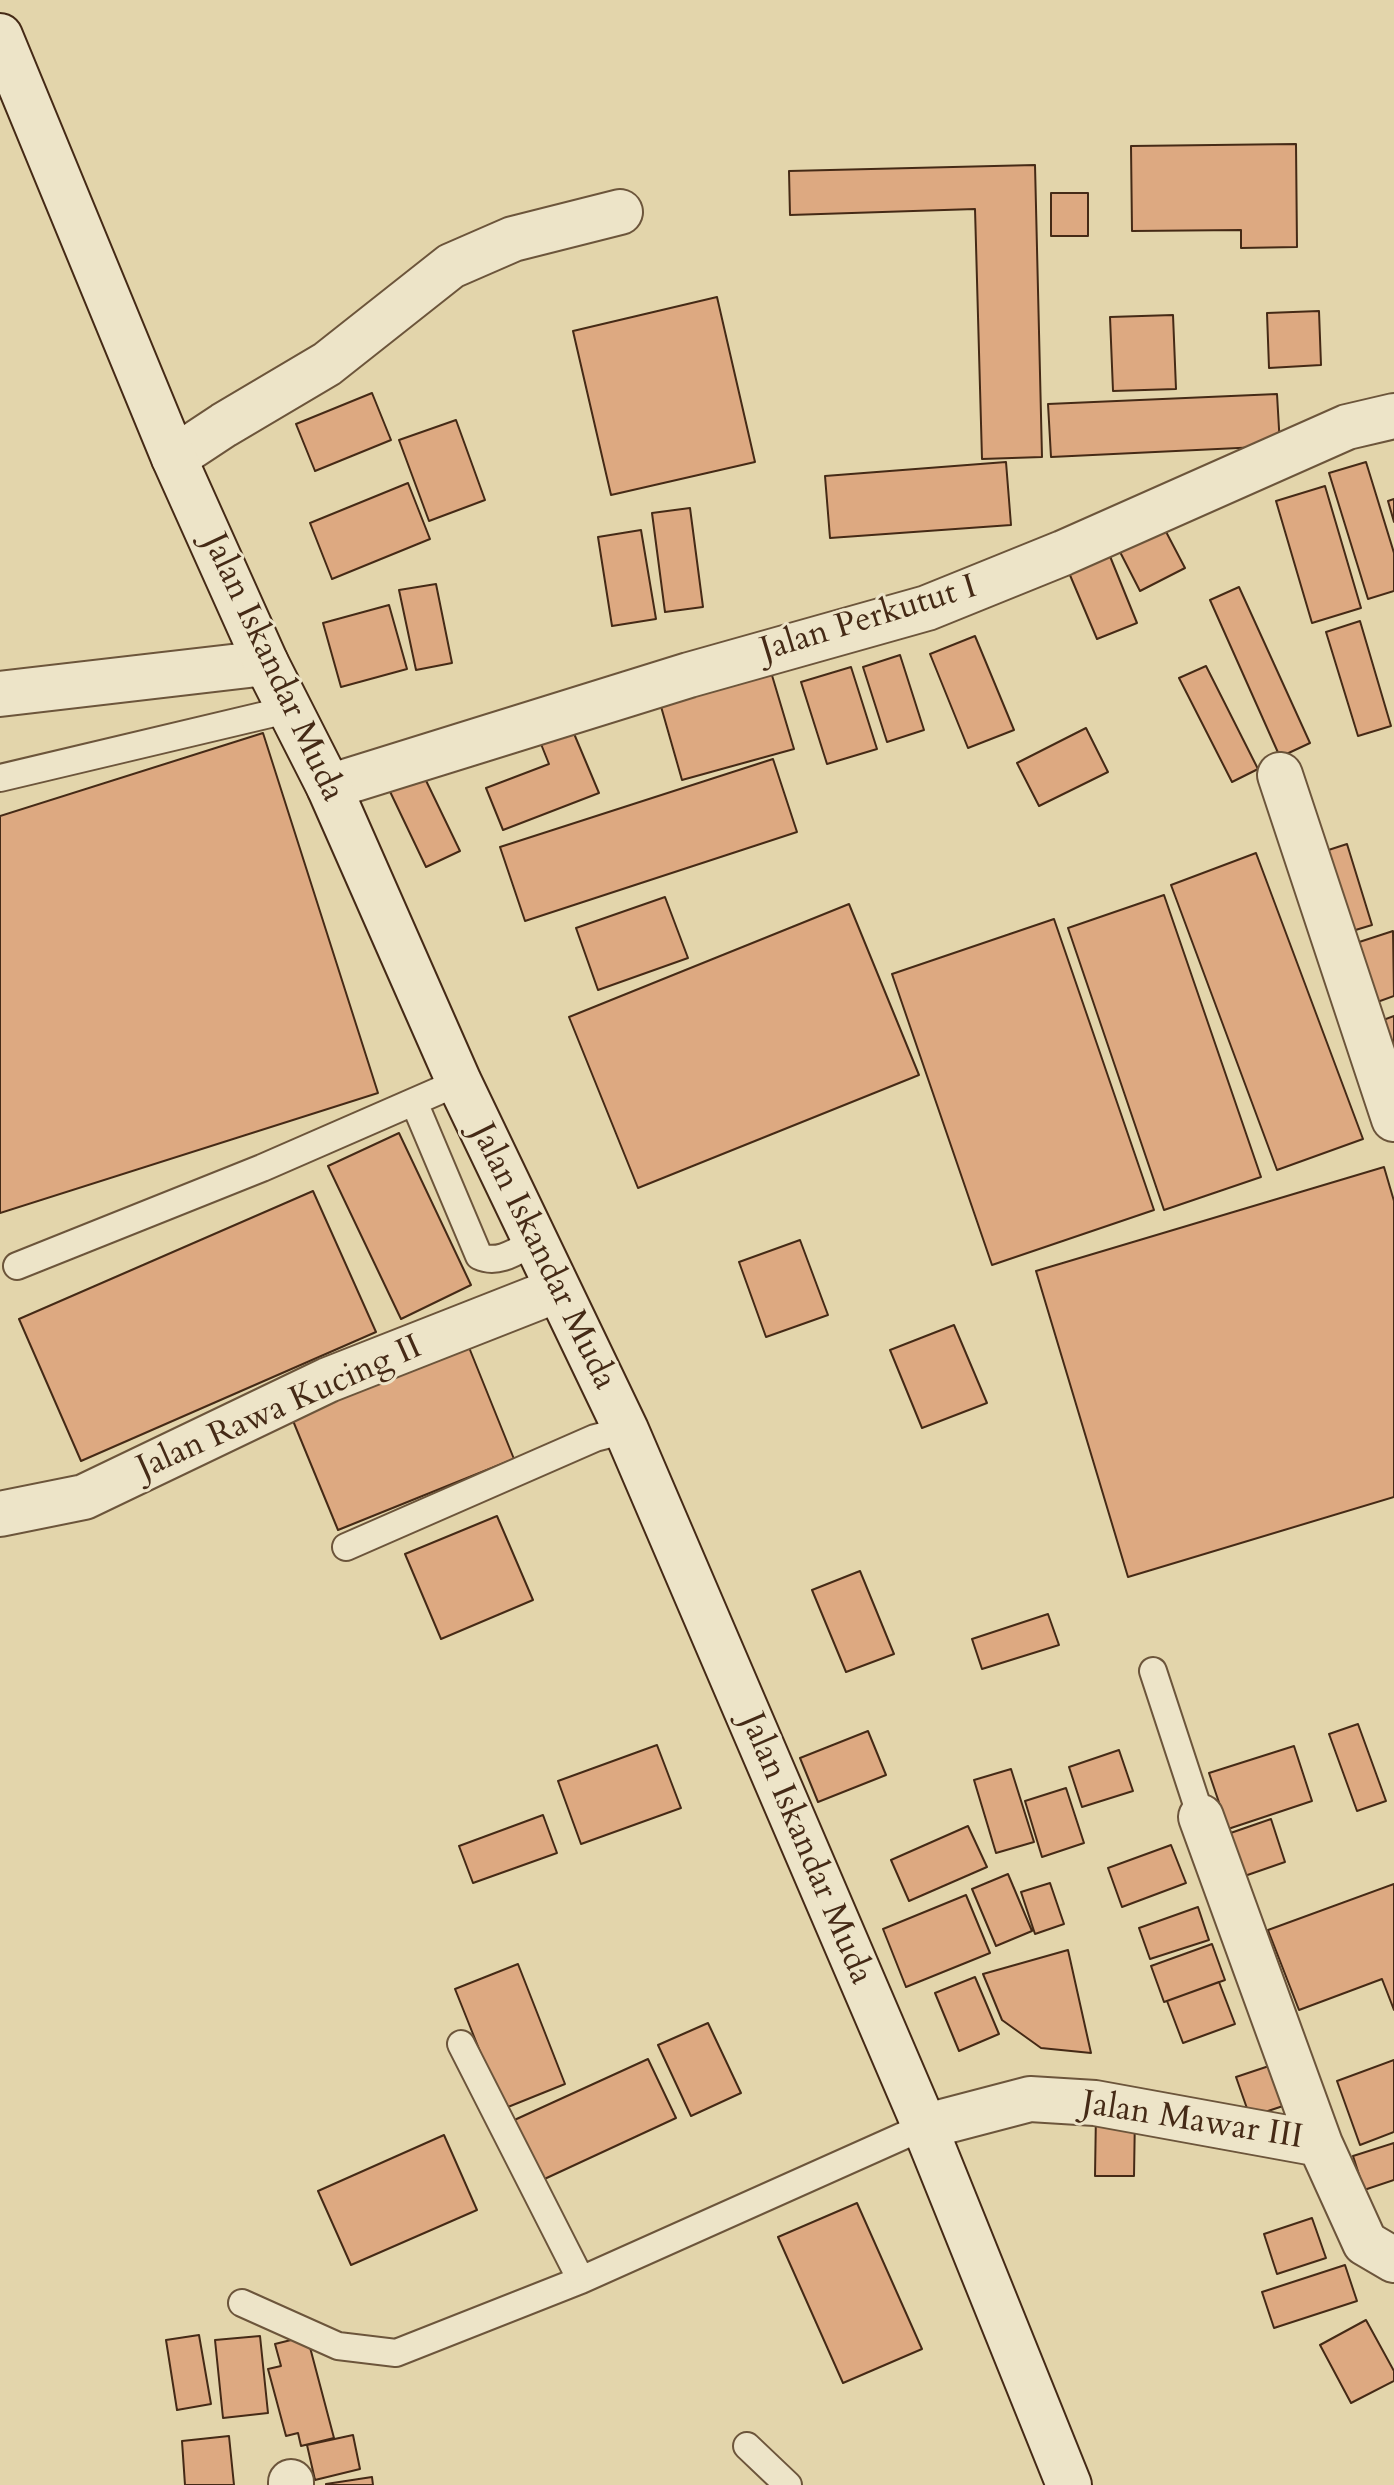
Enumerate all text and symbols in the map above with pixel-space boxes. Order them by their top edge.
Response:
street label: Jalan Iskandar Muda [192,528,352,808]
street label: Jalan Perkutut I [756,568,982,672]
street label: Jalan Iskandar Muda [460,1117,624,1397]
street label: Jalan Rawa Kucing II [131,1328,429,1490]
street label: Jalan Iskandar Muda [729,1707,881,1991]
street label: Jalan Mawar III [1079,2084,1305,2160]

